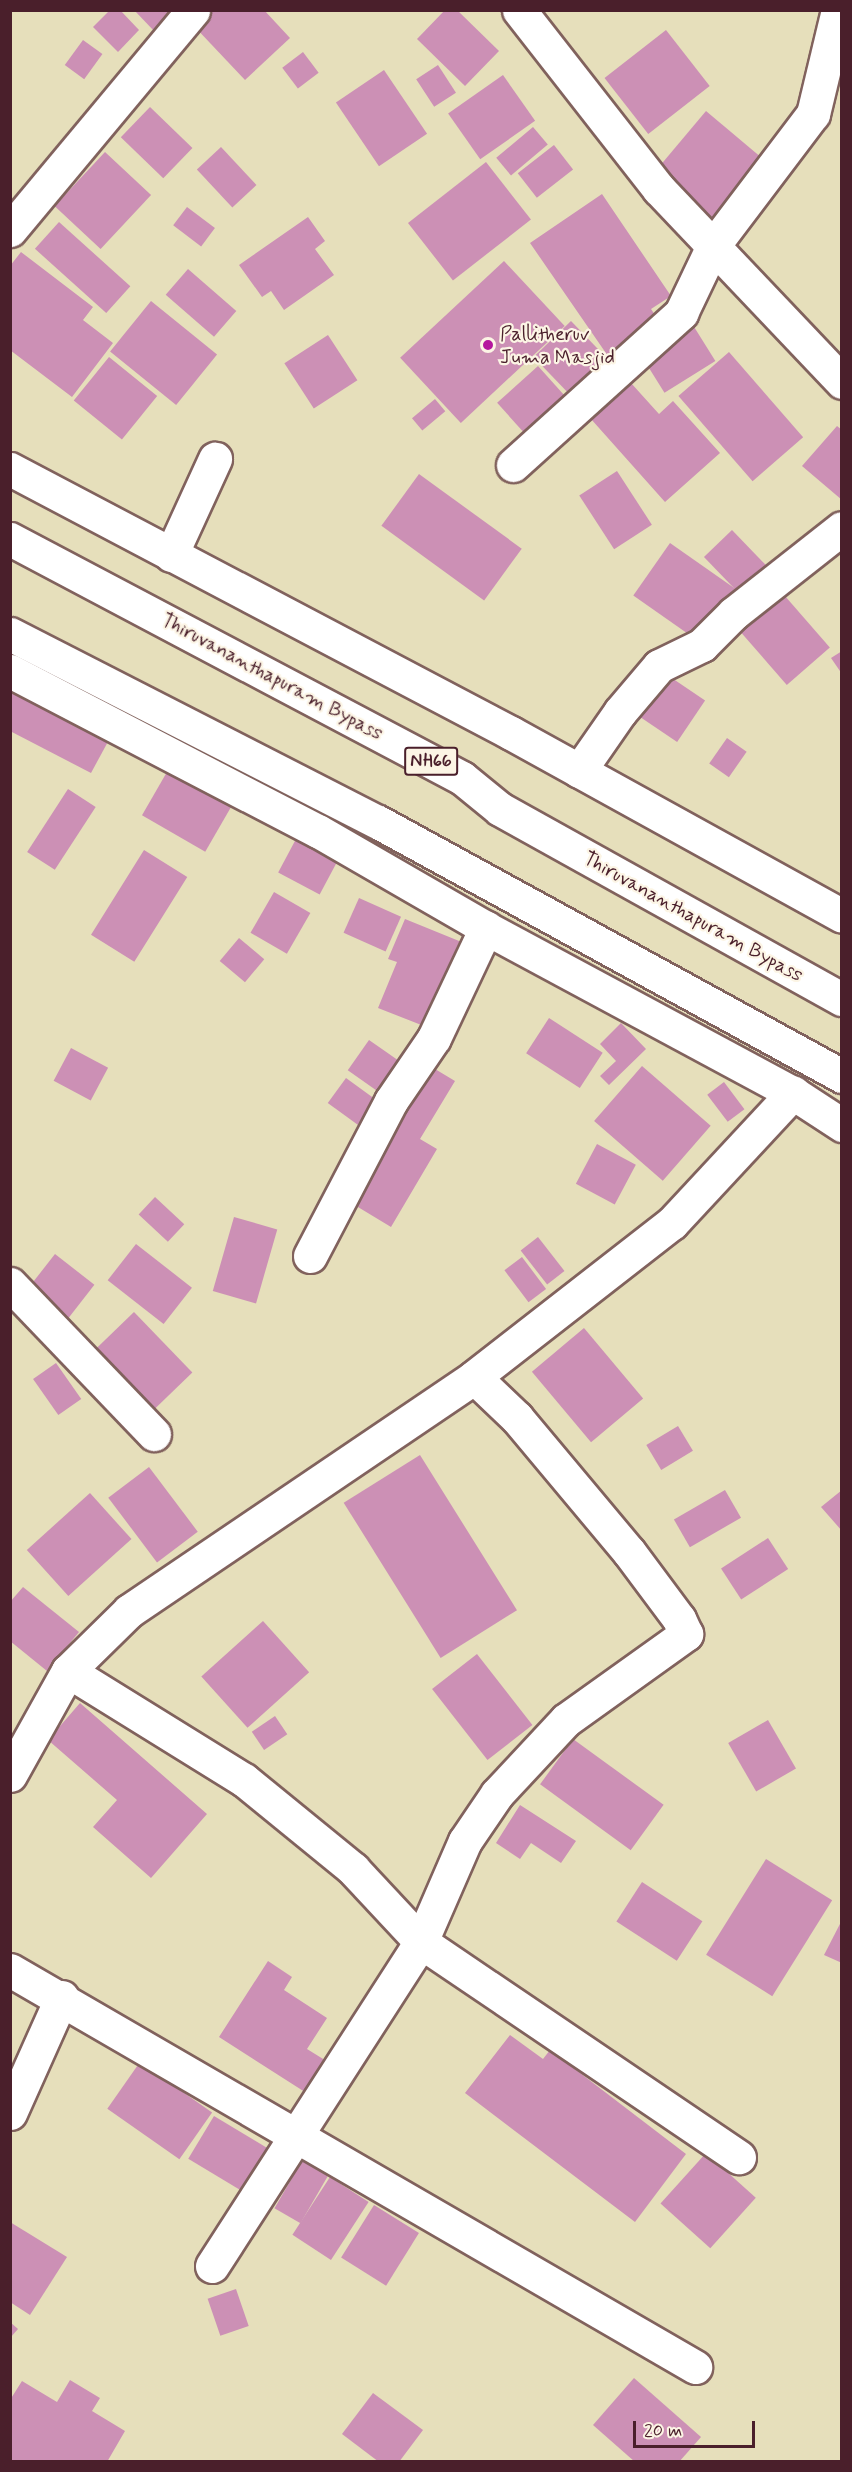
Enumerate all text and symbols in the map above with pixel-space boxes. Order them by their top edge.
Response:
place label: Pallitheruv Juma Masjid [500,322,611,369]
marker: Pallitheruv Juma Masjid [481,338,495,352]
street label: Thiruvananthapuram Bypass [157,608,387,746]
road number: NH66 [404,746,458,776]
street label: Thiruvananthapuram Bypass [579,846,807,988]
scale bar [636,2409,758,2447]
text: 20 m [644,2419,682,2443]

